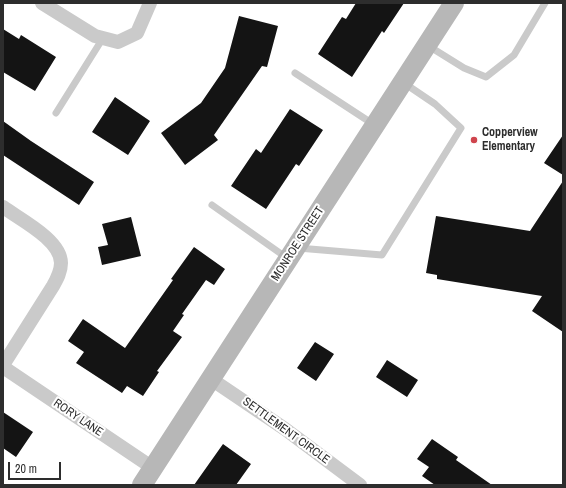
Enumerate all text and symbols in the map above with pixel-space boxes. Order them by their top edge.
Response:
place label: Copperview Elementary [482,126,538,154]
marker: Copperview Elementary [469,135,479,145]
street label: MONROE STREET [269,204,327,284]
street label: SETTLEMENT CIRCLE [240,395,332,467]
street label: RORY LANE [50,396,106,440]
scale bar [10,454,63,480]
text: 20 m [15,461,37,477]

